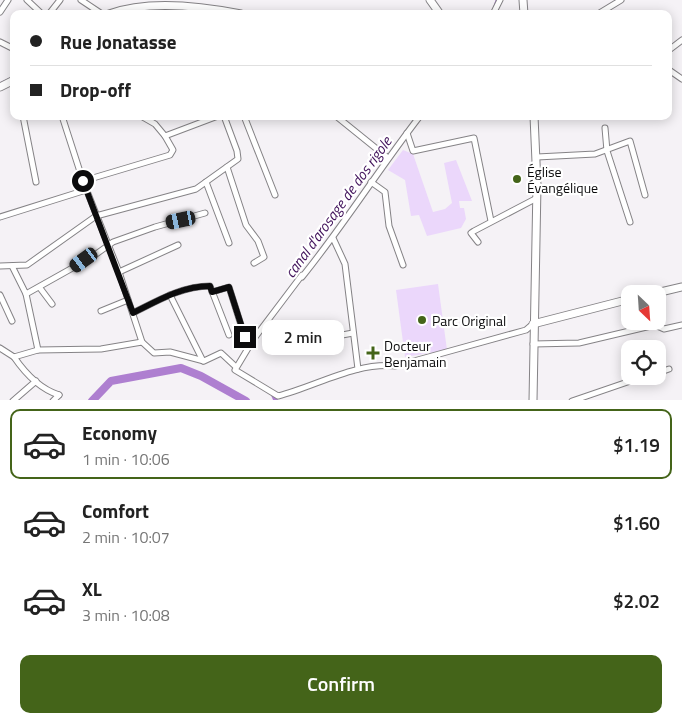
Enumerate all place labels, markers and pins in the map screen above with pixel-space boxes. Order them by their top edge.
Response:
place label: Église Évangélique [527,161,598,198]
marker: Église Évangélique [511,173,523,185]
place label: Parc Original [432,310,506,331]
marker: Parc Original [416,314,428,326]
place label: Docteur Benjamain [384,335,447,372]
marker: Docteur Benjamain [366,346,380,360]

